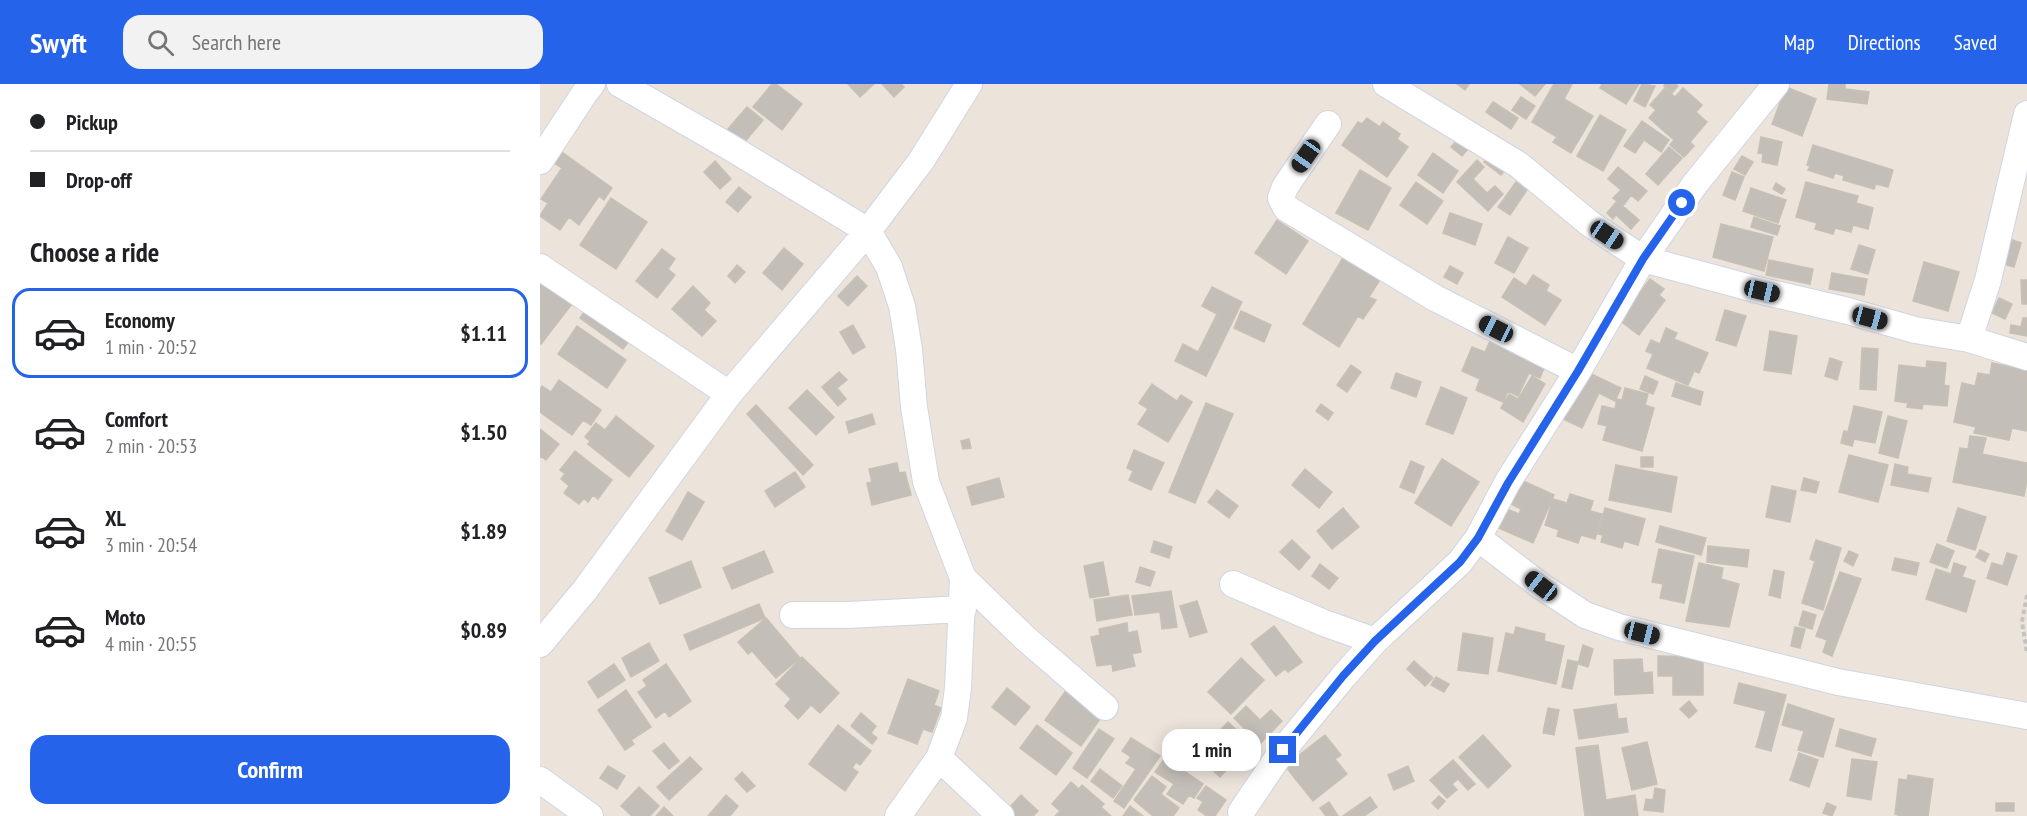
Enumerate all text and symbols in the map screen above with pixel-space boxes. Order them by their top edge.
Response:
search box [123,15,543,69]
text: Swyft [30,24,87,61]
icon: search [144,26,177,59]
text: Search here [192,28,281,56]
text: Map [1784,29,1815,56]
text: Directions [1848,29,1921,56]
text: Saved [1954,29,1997,56]
text: Pickup [66,108,118,136]
car [1288,136,1324,176]
text: Drop-off [66,166,132,194]
route start [1668,189,1695,216]
car [1587,217,1627,253]
text: Choose a ride [30,235,159,269]
car [1742,278,1782,304]
car [1850,305,1890,331]
icon: car [33,306,87,360]
text: Economy [105,306,175,334]
car [1476,313,1516,345]
text: $1.11 [460,319,507,347]
text: 1 min · 20:52 [105,334,197,360]
icon: car [33,405,87,459]
text: Comfort [105,405,168,433]
text: $1.50 [460,418,507,446]
text: 2 min · 20:53 [105,433,197,459]
icon: car [33,504,87,558]
text: XL [105,504,126,532]
text: $1.89 [460,517,507,545]
text: 3 min · 20:54 [105,532,197,558]
car [1521,568,1561,604]
icon: car [33,603,87,657]
text: Moto [105,603,146,631]
text: $0.89 [460,616,507,644]
car [1622,620,1662,646]
text: 4 min · 20:55 [105,631,197,657]
callout: 1 min [1163,729,1262,771]
button: Confirm [30,735,510,804]
route end [1269,736,1296,763]
text: 1 min [1191,737,1232,763]

